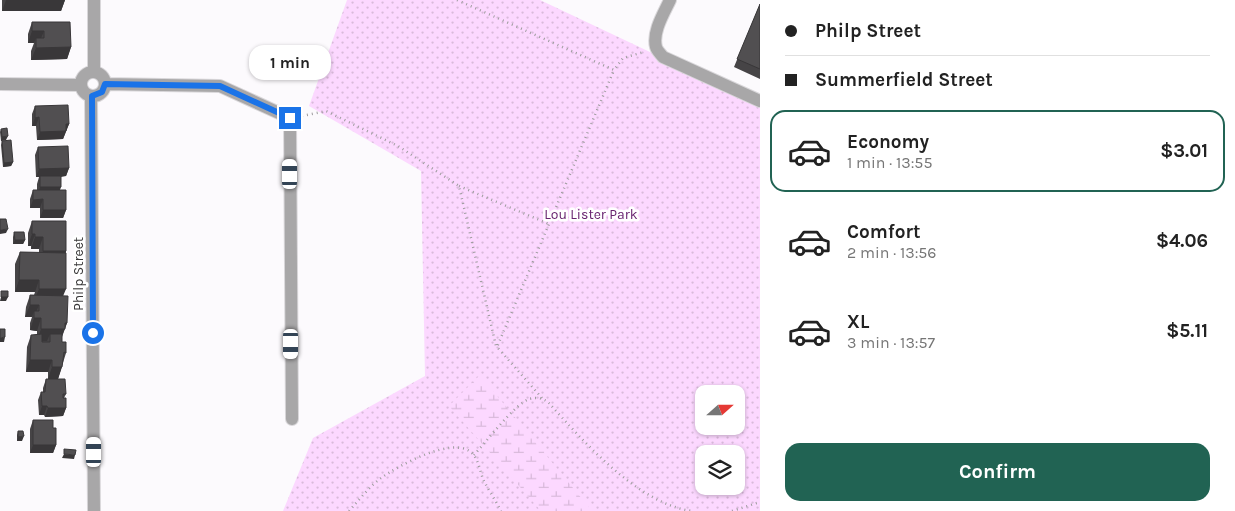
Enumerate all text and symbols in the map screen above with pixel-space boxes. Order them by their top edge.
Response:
text: Philp Street [815,20,921,42]
callout: 1 min [249,46,331,80]
text: 1 min [270,53,310,72]
text: Summerfield Street [815,69,993,91]
route end [279,107,301,129]
icon: car [787,129,832,174]
text: Economy [847,131,929,153]
text: $3.01 [1160,140,1208,162]
text: 1 min · 13:55 [847,153,932,172]
car [282,159,297,189]
park label: Lou Lister Park [544,206,638,223]
icon: car [787,219,832,264]
text: Comfort [847,221,921,243]
text: $4.06 [1156,230,1208,252]
street label: Philp Street [70,237,87,311]
text: 2 min · 13:56 [847,243,937,262]
icon: car [787,309,832,354]
text: XL [847,311,869,333]
text: $5.11 [1166,320,1208,342]
route start [82,322,104,344]
car [283,329,298,359]
text: 3 min · 13:57 [847,333,935,352]
north arrow [695,385,745,435]
map controls [695,385,745,495]
car [86,437,101,467]
button: Confirm [785,443,1210,501]
button: layers [695,445,745,495]

